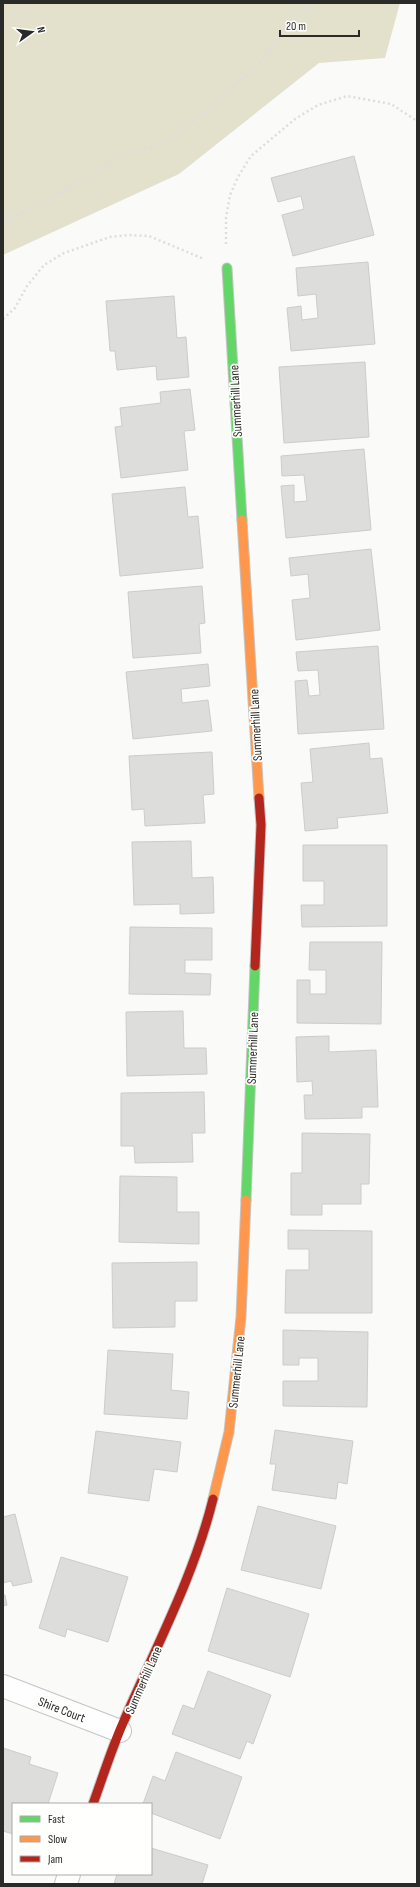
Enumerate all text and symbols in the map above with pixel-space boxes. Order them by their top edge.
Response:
north arrow [12,12,52,52]
scale bar [280,12,359,38]
text: 20 m [286,19,306,34]
text: N [34,25,48,34]
street label: Summerhill Lane [226,365,246,437]
street label: Summerhill Lane [246,689,266,761]
street label: Summerhill Lane [244,1012,262,1084]
street label: Summerhill Lane [225,1335,249,1409]
street label: Summerhill Lane [122,1644,166,1717]
street label: Shire Court [36,1694,88,1726]
legend [12,1803,152,1875]
text: Fast [48,1812,65,1827]
text: Slow [48,1832,67,1847]
text: Jam [47,1852,63,1867]

